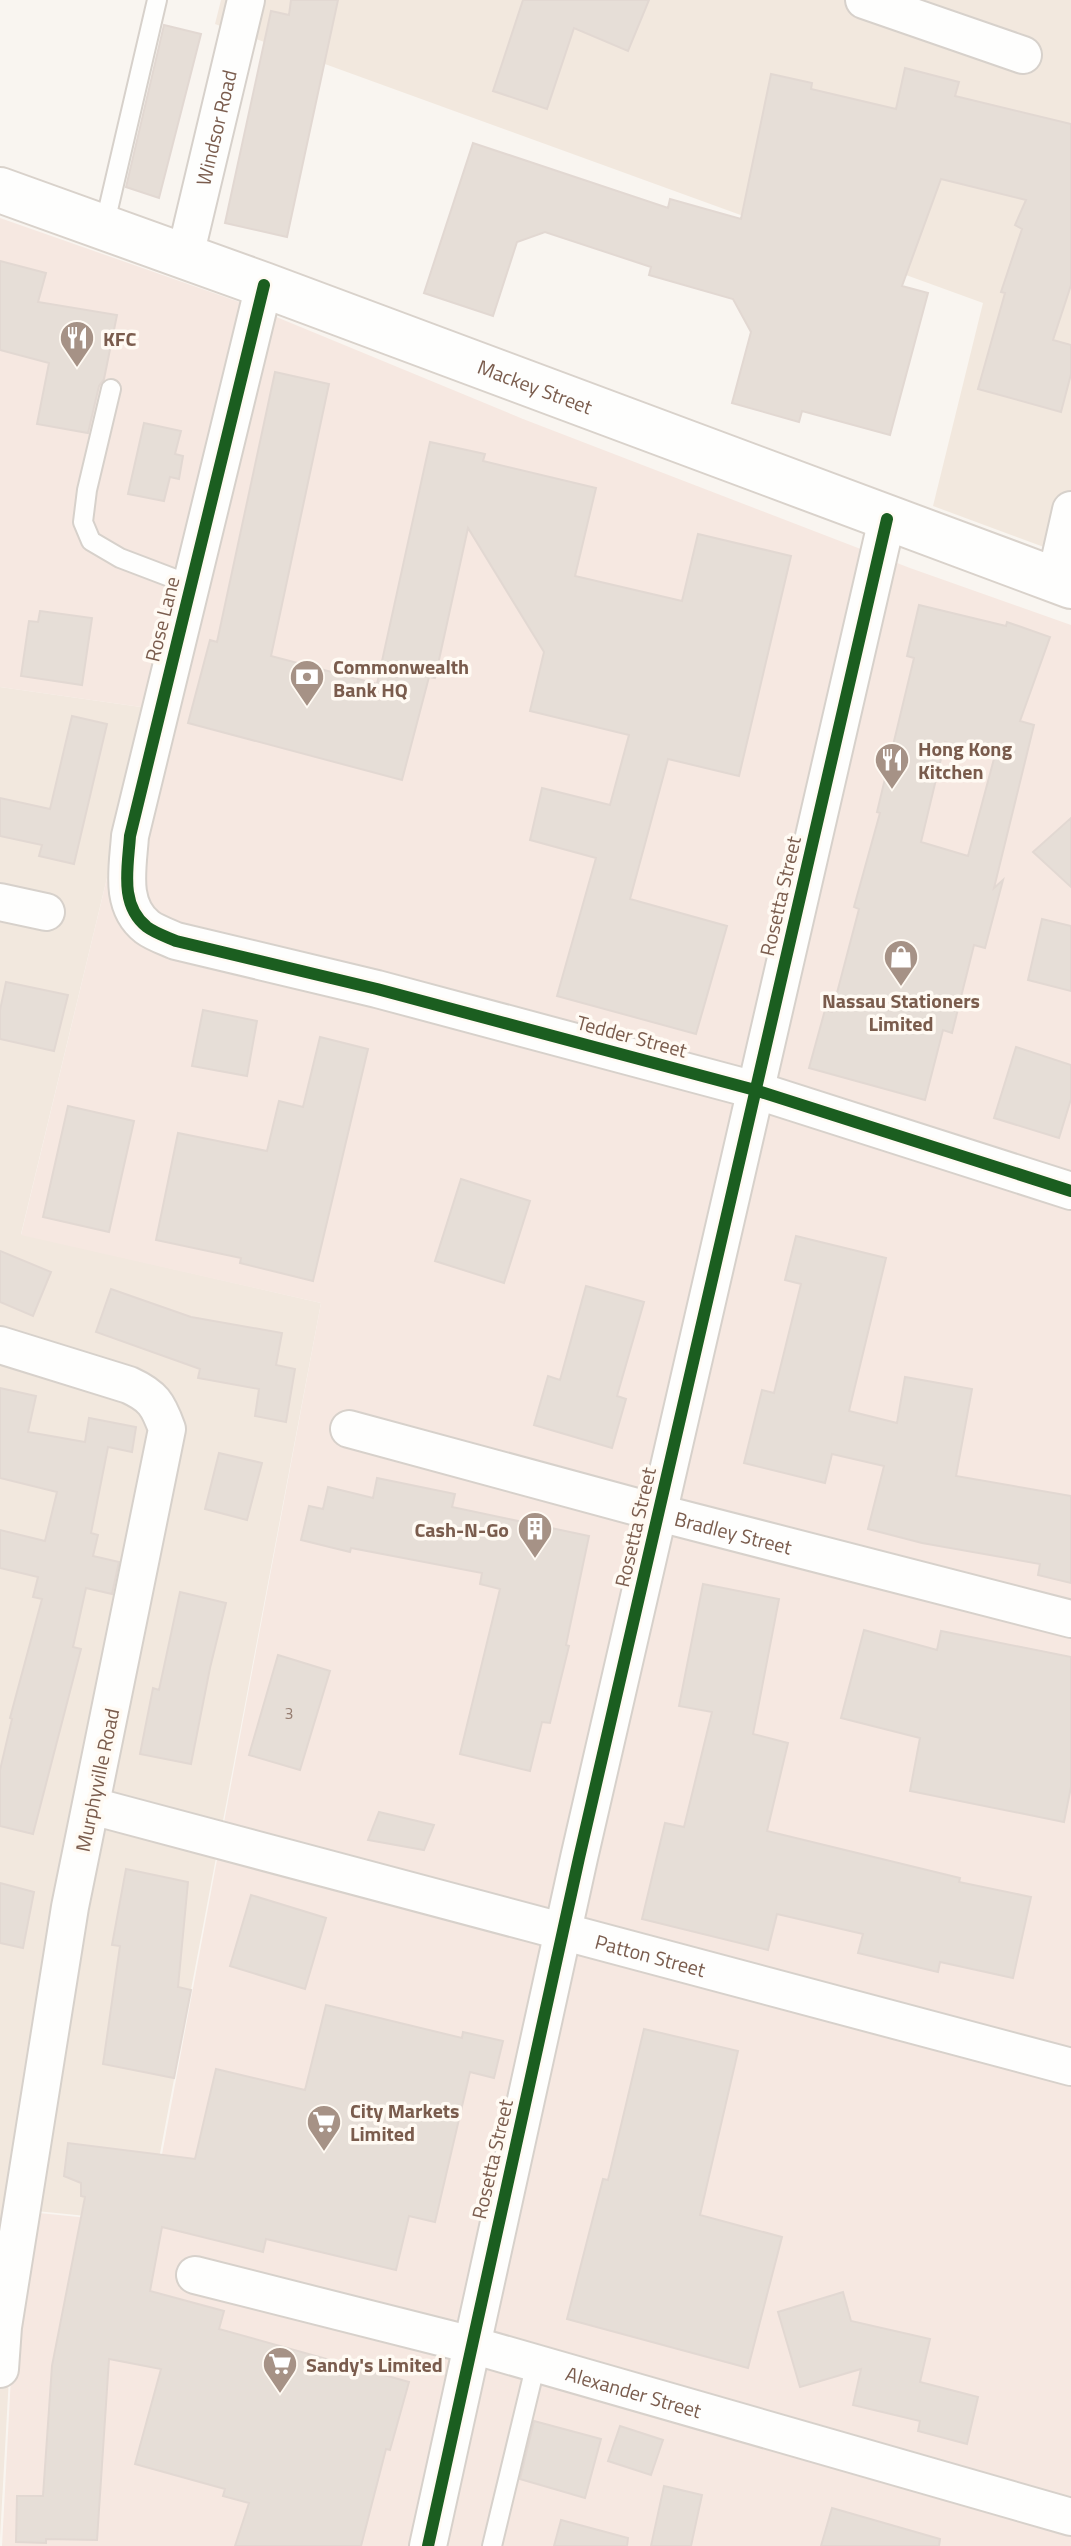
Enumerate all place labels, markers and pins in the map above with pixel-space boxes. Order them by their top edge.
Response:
restaurant icon: KFC [58,319,96,369]
place label: KFC [103,323,136,354]
place label: Commonwealth Bank HQ [333,651,469,705]
bank icon: Commonwealth Bank HQ [288,658,326,708]
place label: Hong Kong Kitchen [918,733,1012,787]
restaurant icon: Hong Kong Kitchen [873,741,911,791]
shop icon: Nassau Stationers Limited [882,938,920,988]
place label: Nassau Stationers Limited [822,985,980,1039]
building icon: Cash-N-Go [516,1510,554,1560]
place label: Cash-N-Go [414,1514,509,1545]
place label: City Markets Limited [350,2095,460,2149]
supermarket icon: City Markets Limited [305,2103,343,2153]
supermarket icon: Sandy's Limited [261,2345,299,2395]
place label: Sandy's Limited [306,2349,443,2380]

